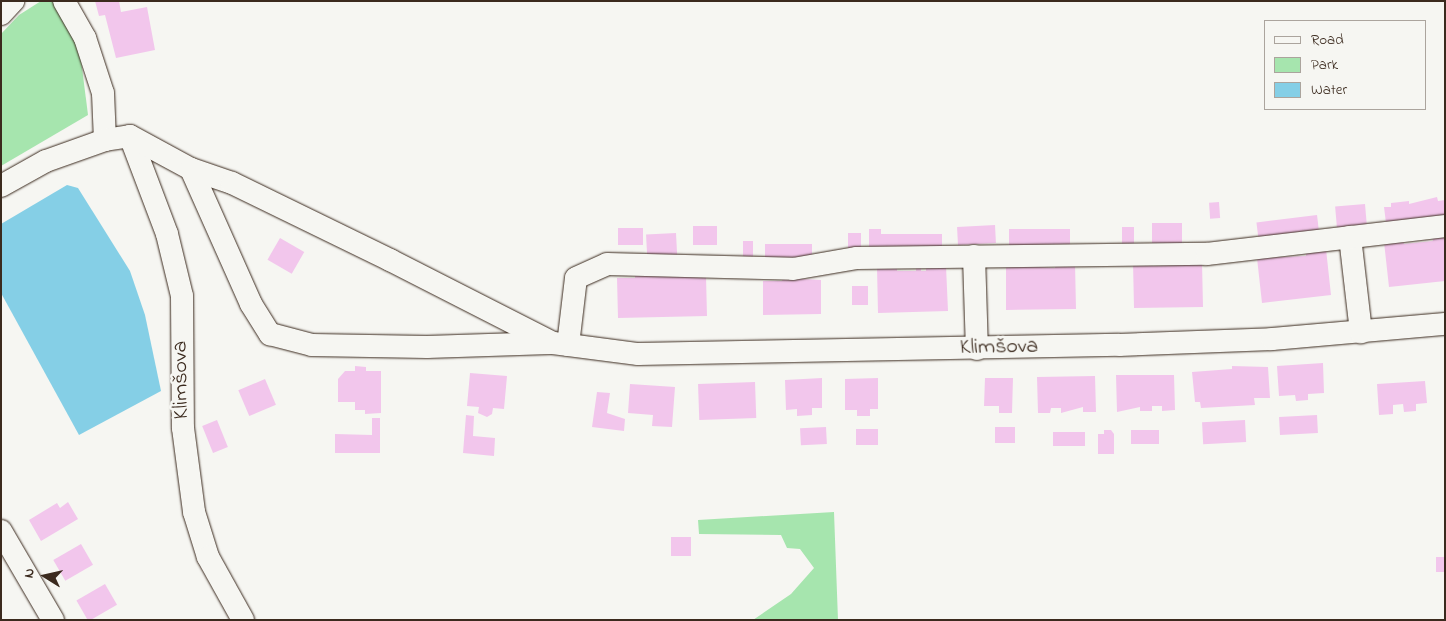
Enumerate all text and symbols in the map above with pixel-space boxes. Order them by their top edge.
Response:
legend [1264,20,1426,110]
text: Road [1311,29,1344,51]
text: Park [1311,54,1338,76]
text: Water [1311,79,1347,101]
street label: Klimšova [960,334,1038,362]
street label: Klimšova [168,341,196,419]
north arrow [20,551,70,601]
text: N [19,567,41,580]

